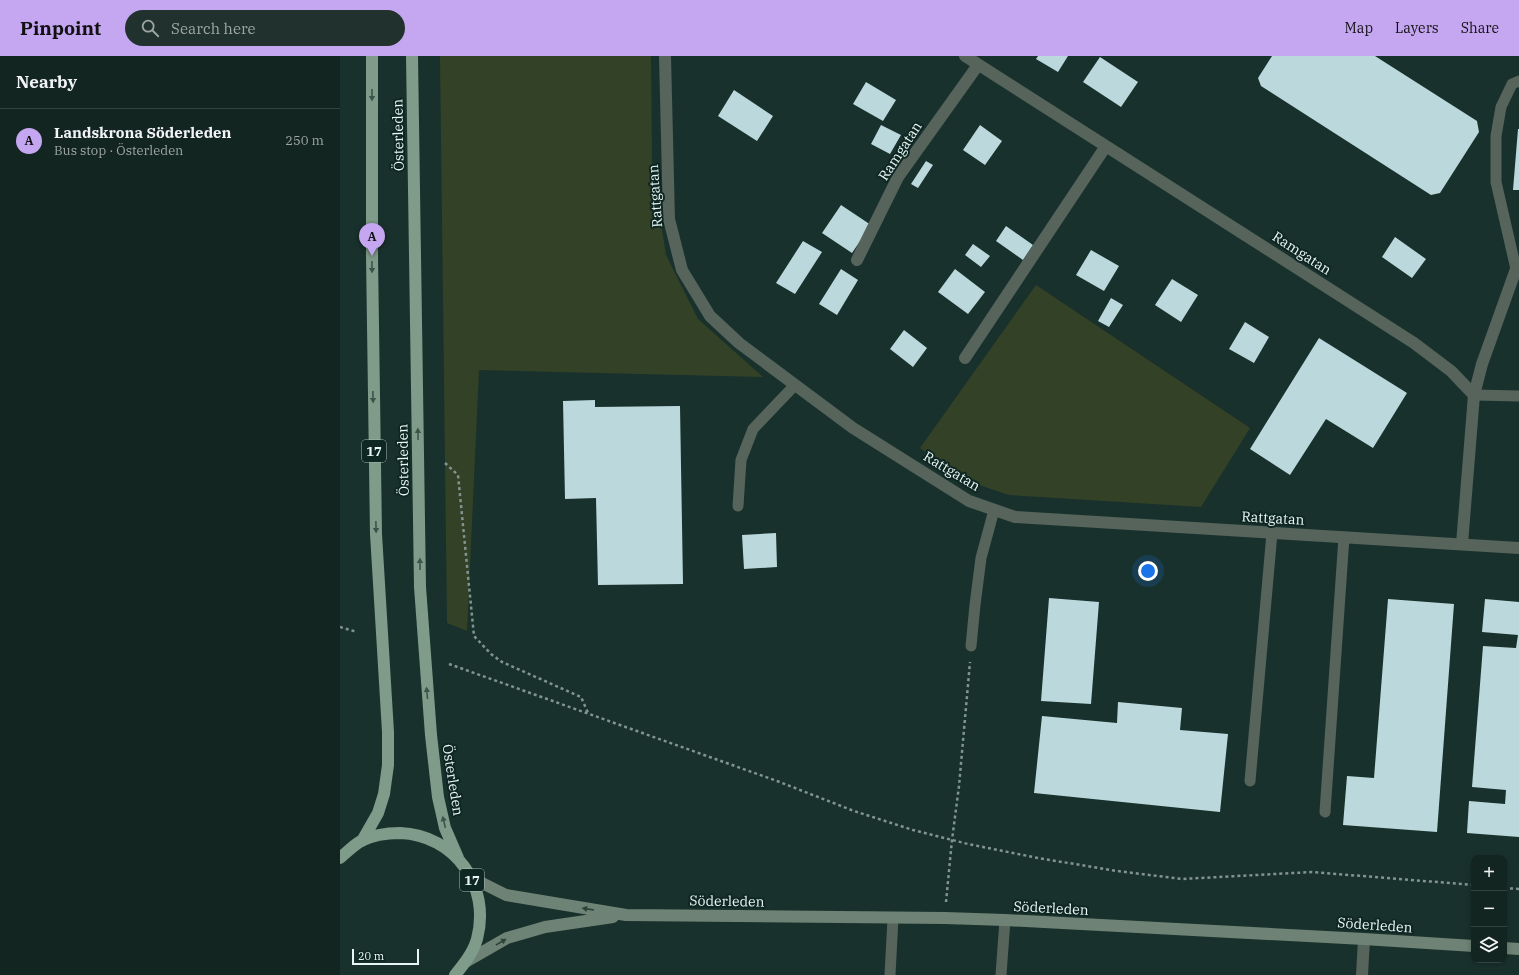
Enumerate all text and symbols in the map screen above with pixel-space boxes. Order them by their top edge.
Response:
search box [125,10,405,46]
text: Pinpoint [20,16,101,40]
icon: search [139,17,161,39]
text: Search here [171,19,256,38]
text: Map [1345,19,1373,37]
text: Layers [1395,19,1439,37]
text: Share [1461,19,1499,37]
text: Nearby [16,71,77,93]
one-way arrow [369,89,375,102]
street label: Österleden [388,99,408,171]
street label: Ramgatan [874,118,926,184]
text: Landskrona Söderleden [54,123,232,142]
text: A [24,132,34,149]
text: 250 m [285,132,324,149]
text: Bus stop · Österleden [54,142,183,159]
street label: Rattgatan [644,164,666,228]
pin: A [359,223,385,256]
street label: Ramgatan [1269,227,1335,279]
one-way arrow [369,261,375,274]
one-way arrow [370,391,376,404]
street label: Österleden [393,424,413,496]
one-way arrow [414,428,421,440]
road number: 17 [362,440,386,462]
street label: Rattgatan [920,447,984,495]
street label: Rattgatan [1241,507,1305,529]
one-way arrow [372,521,379,533]
one-way arrow [417,557,423,570]
your location [1138,561,1158,581]
one-way arrow [424,687,431,699]
street label: Österleden [438,743,468,817]
one-way arrow [441,816,447,828]
map controls [1471,855,1507,963]
button: + [1471,855,1507,891]
road number: 17 [460,869,484,891]
street label: Söderleden [689,891,765,911]
button: − [1471,891,1507,927]
street label: Söderleden [1013,897,1089,919]
one-way arrow [582,906,594,912]
street label: Söderleden [1337,913,1413,937]
button: layers [1471,927,1507,963]
one-way arrow [496,938,506,946]
scale bar [352,947,419,966]
text: 20 m [358,949,384,963]

